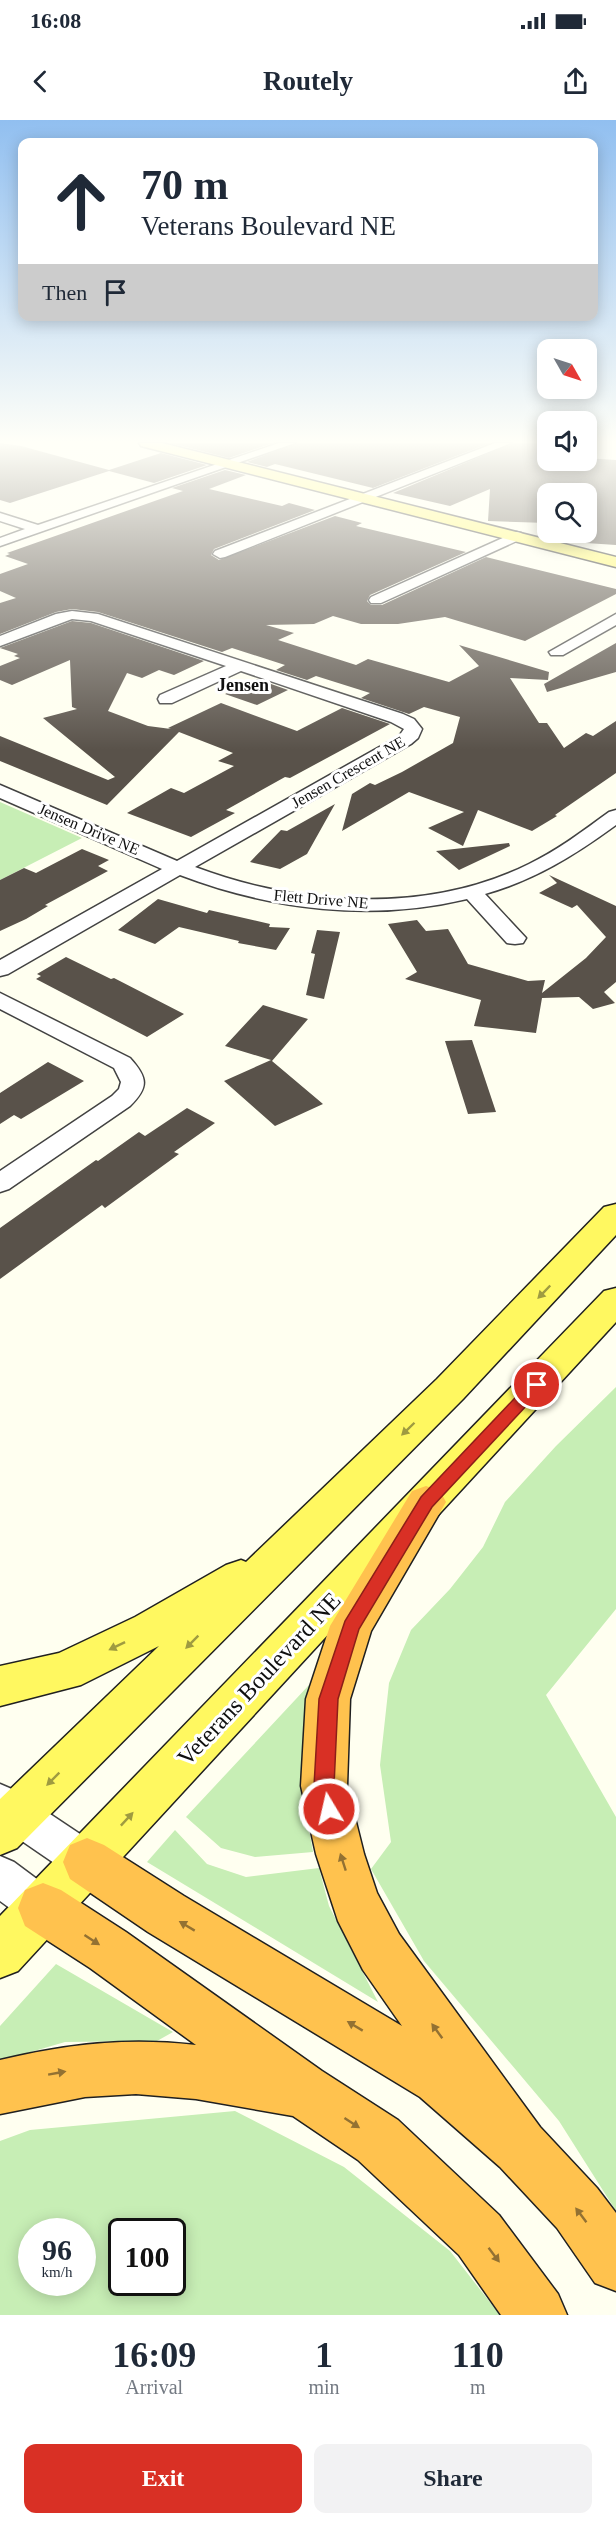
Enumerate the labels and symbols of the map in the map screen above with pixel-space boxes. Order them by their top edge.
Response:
north arrow [537,339,597,399]
district label: Jensen [217,675,269,695]
street label: Jensen Crescent NE [288,733,408,811]
street label: Jensen Drive NE [36,800,142,858]
street label: Flett Drive NE [273,886,369,912]
one-way arrow [537,1284,551,1298]
pin [511,1359,562,1410]
one-way arrow [401,1422,415,1436]
street label: Veterans Boulevard NE [172,1587,346,1771]
one-way arrow [185,1635,200,1649]
one-way arrow [109,1641,126,1650]
one-way arrow [47,1771,61,1785]
position arrow [297,1777,361,1841]
one-way arrow [120,1812,134,1827]
one-way arrow [338,1853,347,1871]
one-way arrow [178,1921,195,1931]
one-way arrow [84,1934,100,1946]
one-way arrow [346,2020,363,2031]
one-way arrow [431,2023,443,2039]
one-way arrow [48,2069,67,2078]
one-way arrow [344,2117,360,2128]
one-way arrow [576,2207,588,2222]
speed limit sign: 100 [108,2218,186,2296]
one-way arrow [488,2247,500,2263]

